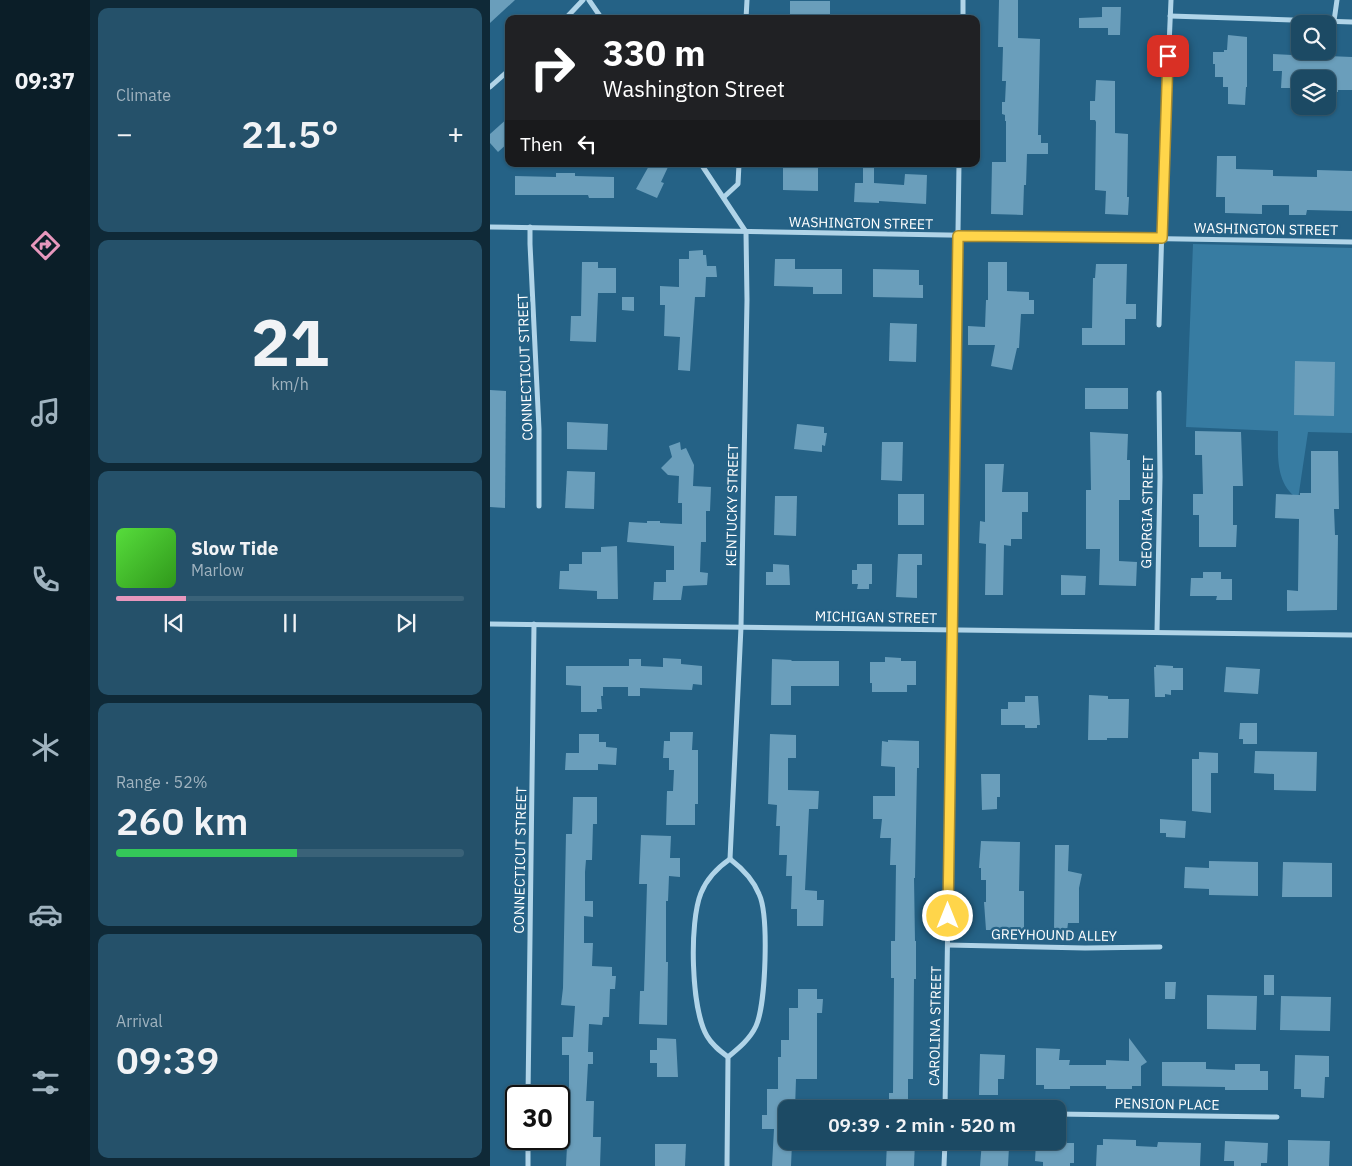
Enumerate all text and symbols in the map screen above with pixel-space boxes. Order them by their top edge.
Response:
map controls [1291,15,1336,115]
button: search [1291,15,1336,60]
text: 330 m [603,30,706,76]
icon: right [520,35,585,100]
pin [1147,35,1189,77]
icon: arrive [1154,42,1182,70]
text: 09:37 [15,66,75,95]
button: layers [1291,70,1336,115]
text: Washington Street [603,74,785,103]
text: Climate [116,85,171,105]
text: 21.5° [241,109,339,158]
text: − [116,115,133,152]
text: + [447,115,464,152]
icon: left [573,130,601,158]
text: Then [520,132,563,156]
street label: WASHINGTON STREET [789,213,933,233]
street label: WASHINGTON STREET [1194,219,1338,239]
icon: directions [28,228,63,263]
street label: CONNECTICUT STREET [513,293,537,441]
text: 21 [251,299,329,384]
text: km/h [271,374,309,394]
icon: music [28,395,63,430]
street label: KENTUCKY STREET [722,444,742,566]
street label: GEORGIA STREET [1137,455,1157,569]
text: Slow Tide [191,536,278,560]
text: Marlow [191,560,244,580]
icon: phone [28,562,63,597]
street label: MICHIGAN STREET [815,607,937,627]
icon: previous [160,609,188,637]
icon: pause [276,609,304,637]
icon: next [392,609,420,637]
icon: climate [28,730,63,765]
text: Range · 52% [116,772,208,792]
street label: CONNECTICUT STREET [510,786,530,934]
text: 260 km [116,796,248,845]
position arrow [921,889,973,941]
icon: car [28,897,63,932]
street label: GREYHOUND ALLEY [991,925,1118,945]
street label: CAROLINA STREET [925,966,945,1086]
text: Arrival [116,1011,163,1031]
text: 09:39 [116,1035,219,1084]
icon: filters [28,1065,63,1100]
speed limit sign: 30 [505,1085,570,1150]
street label: PENSION PLACE [1114,1094,1220,1114]
text: 09:39 · 2 min · 520 m [828,1113,1016,1137]

